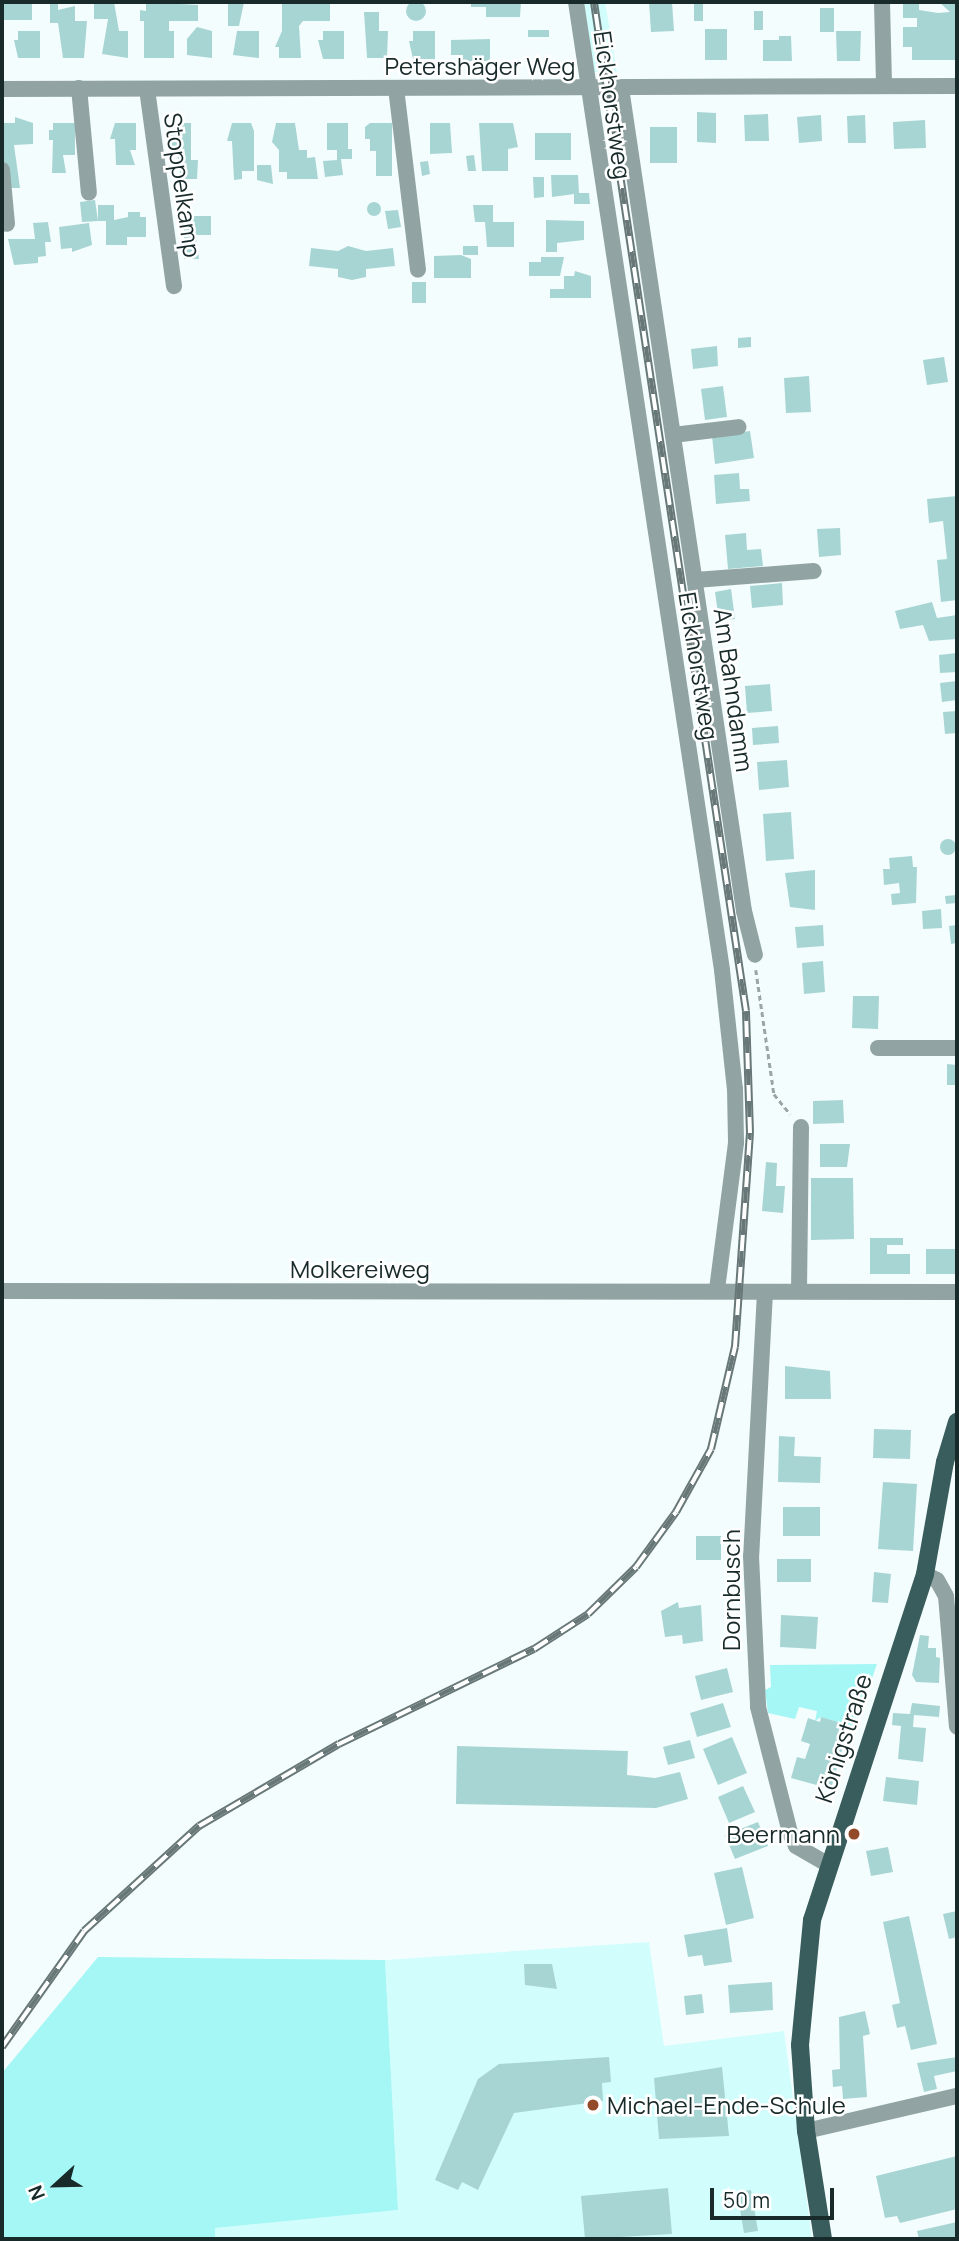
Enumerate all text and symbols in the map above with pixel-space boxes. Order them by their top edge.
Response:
street label: Eickhorstweg [588,29,638,181]
street label: Petershäger Weg [385,52,575,80]
street label: Stoppelkamp [159,111,207,259]
street label: Eickhorstweg [673,590,725,742]
street label: Am Bahndamm [708,606,760,774]
street label: Molkereiweg [290,1255,430,1283]
street label: Dornbusch [717,1529,745,1651]
street label: Königstraße [809,1670,877,1806]
place label: Beermann [726,1820,840,1848]
marker: Beermann [846,1826,862,1842]
place label: Michael-Ende-Schule [607,2091,846,2119]
marker: Michael-Ende-Schule [585,2097,601,2113]
north arrow [21,2150,91,2220]
scale bar [714,2174,838,2218]
text: N [22,2182,51,2204]
text: 50 m [723,2186,770,2214]

